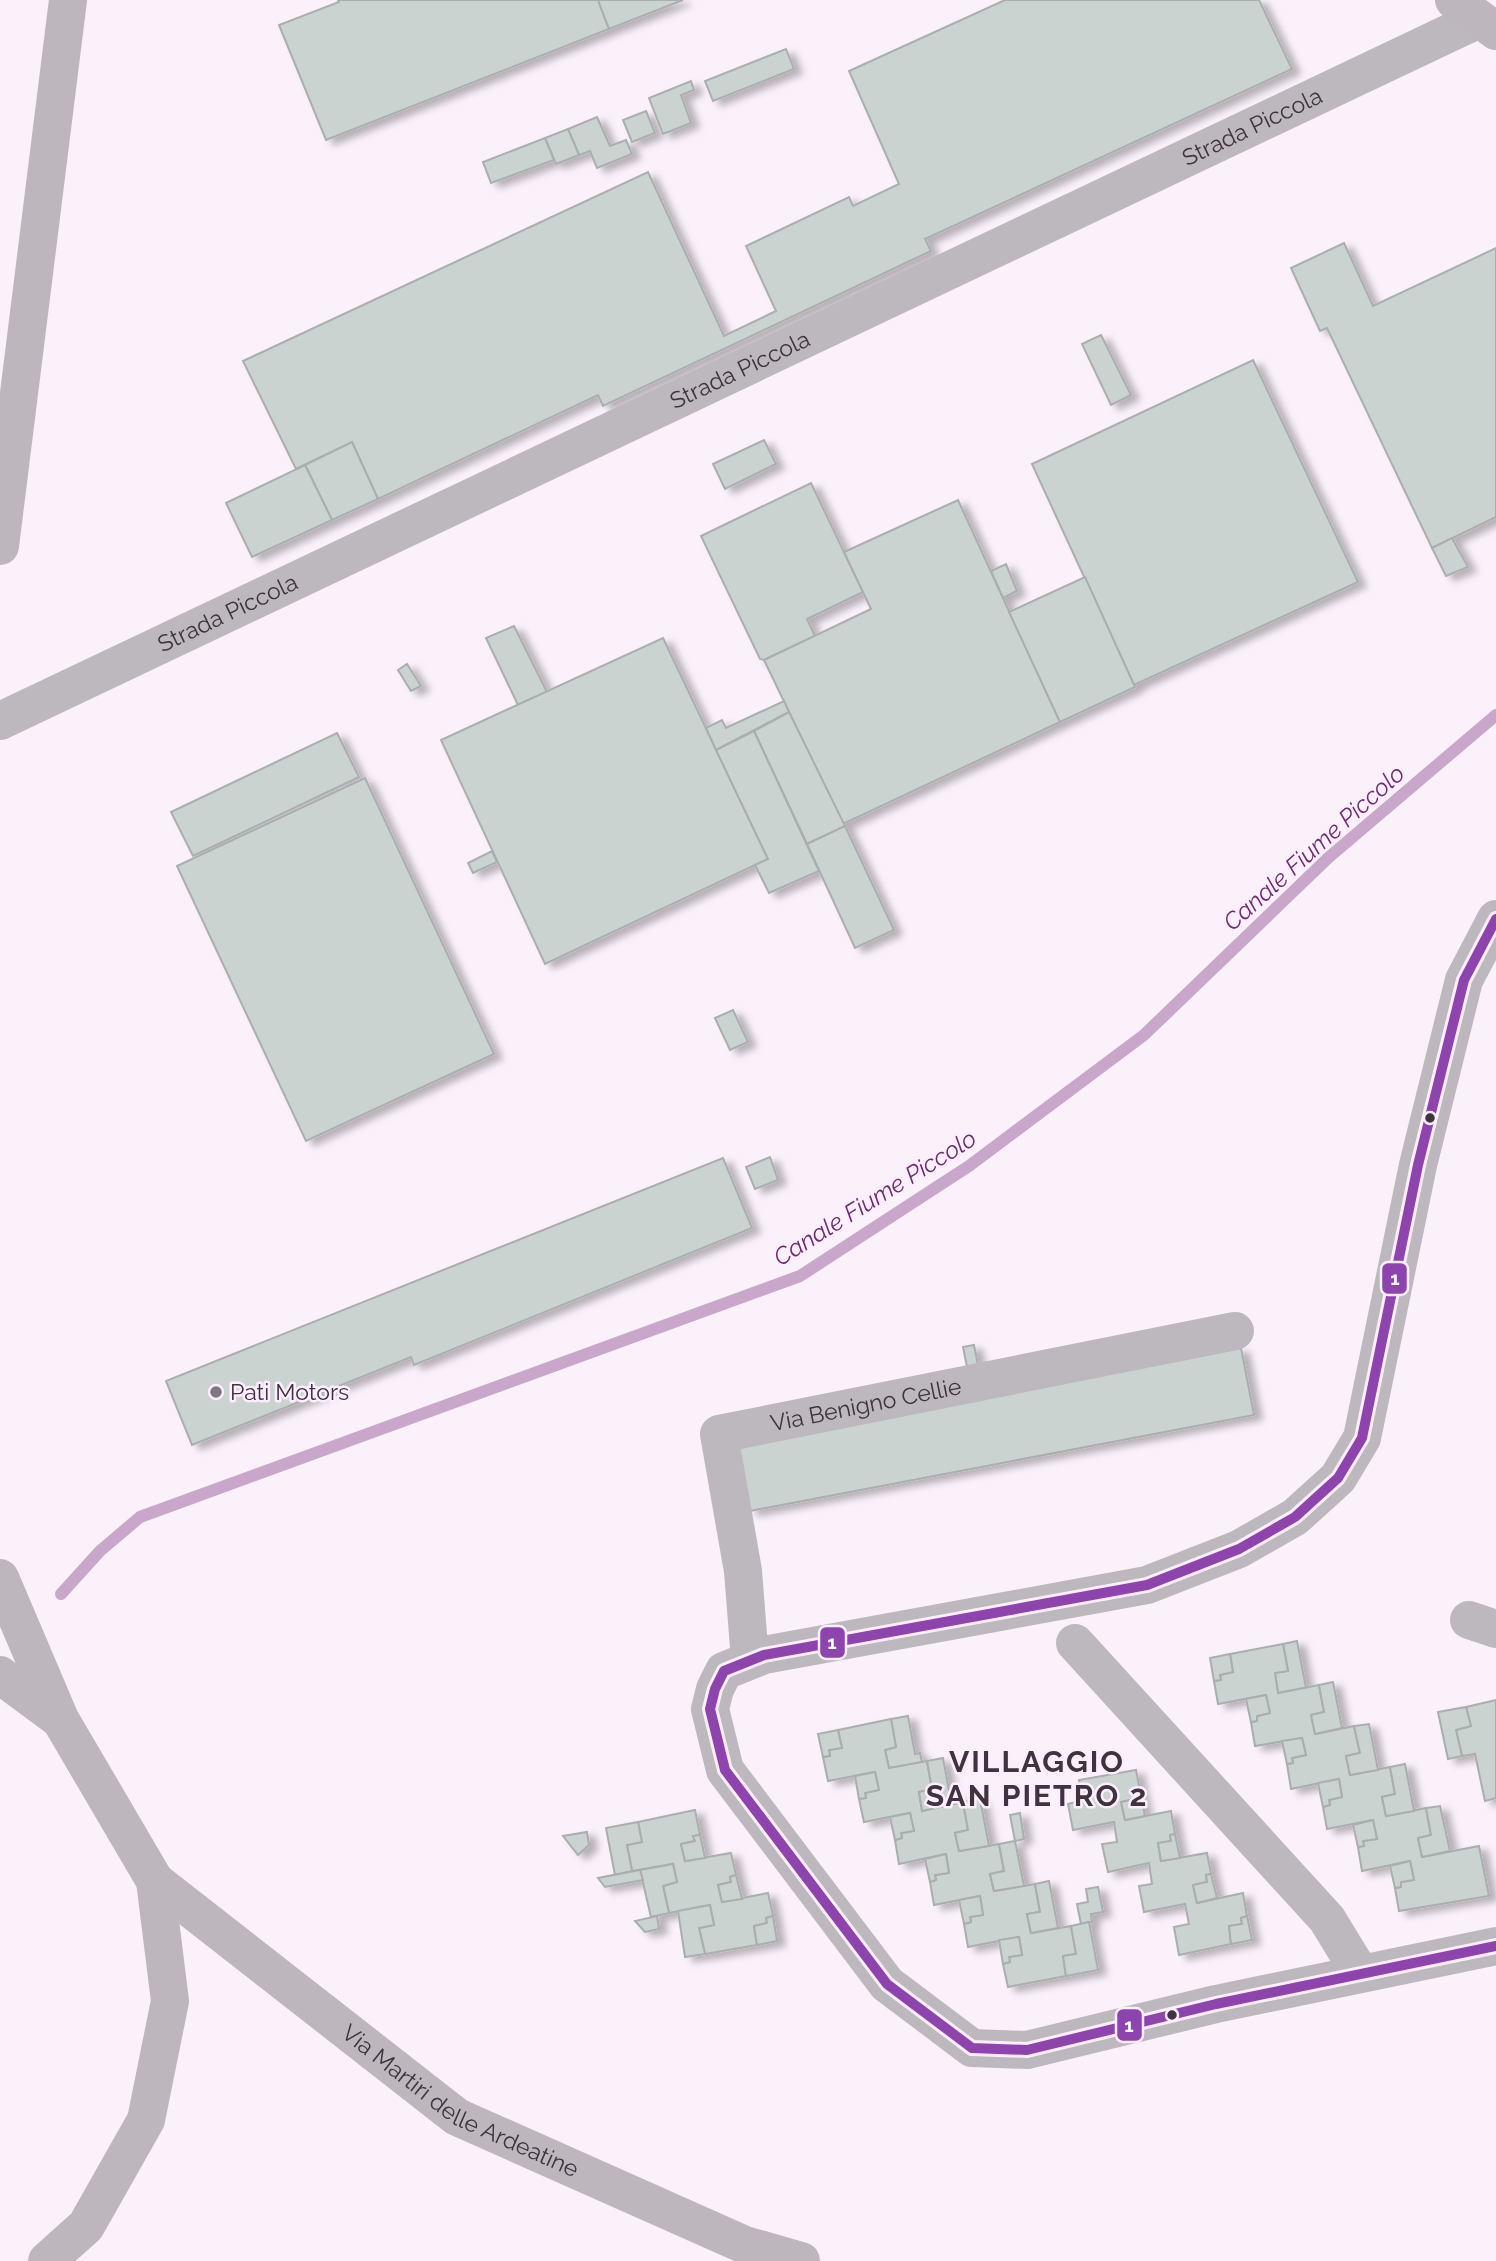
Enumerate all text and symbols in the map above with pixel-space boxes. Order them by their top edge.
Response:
street label: Strada Piccola [1178,82,1326,171]
street label: Strada Piccola [665,325,814,414]
street label: Strada Piccola [153,568,302,657]
water label: Canale Fiume Piccolo [1217,759,1410,937]
unlabelled marker [1423,1111,1437,1125]
water label: Canale Fiume Piccolo [768,1123,981,1272]
line badge: 1 [1381,1262,1408,1295]
text: 1 [1390,1267,1400,1289]
street label: Via Benigno Cellie [768,1372,963,1436]
place label: Pati Motors [230,1378,349,1405]
marker: Pati Motors [208,1384,224,1400]
line badge: 1 [819,1626,846,1659]
text: 1 [827,1631,837,1653]
district label: VILLAGGIO SAN PIETRO 2 [926,1744,1148,1813]
line badge: 1 [1116,2008,1143,2042]
unlabelled marker [1165,2008,1179,2022]
text: 1 [1124,2014,1134,2036]
street label: Via Martiri delle Ardeatine [337,2018,583,2182]

